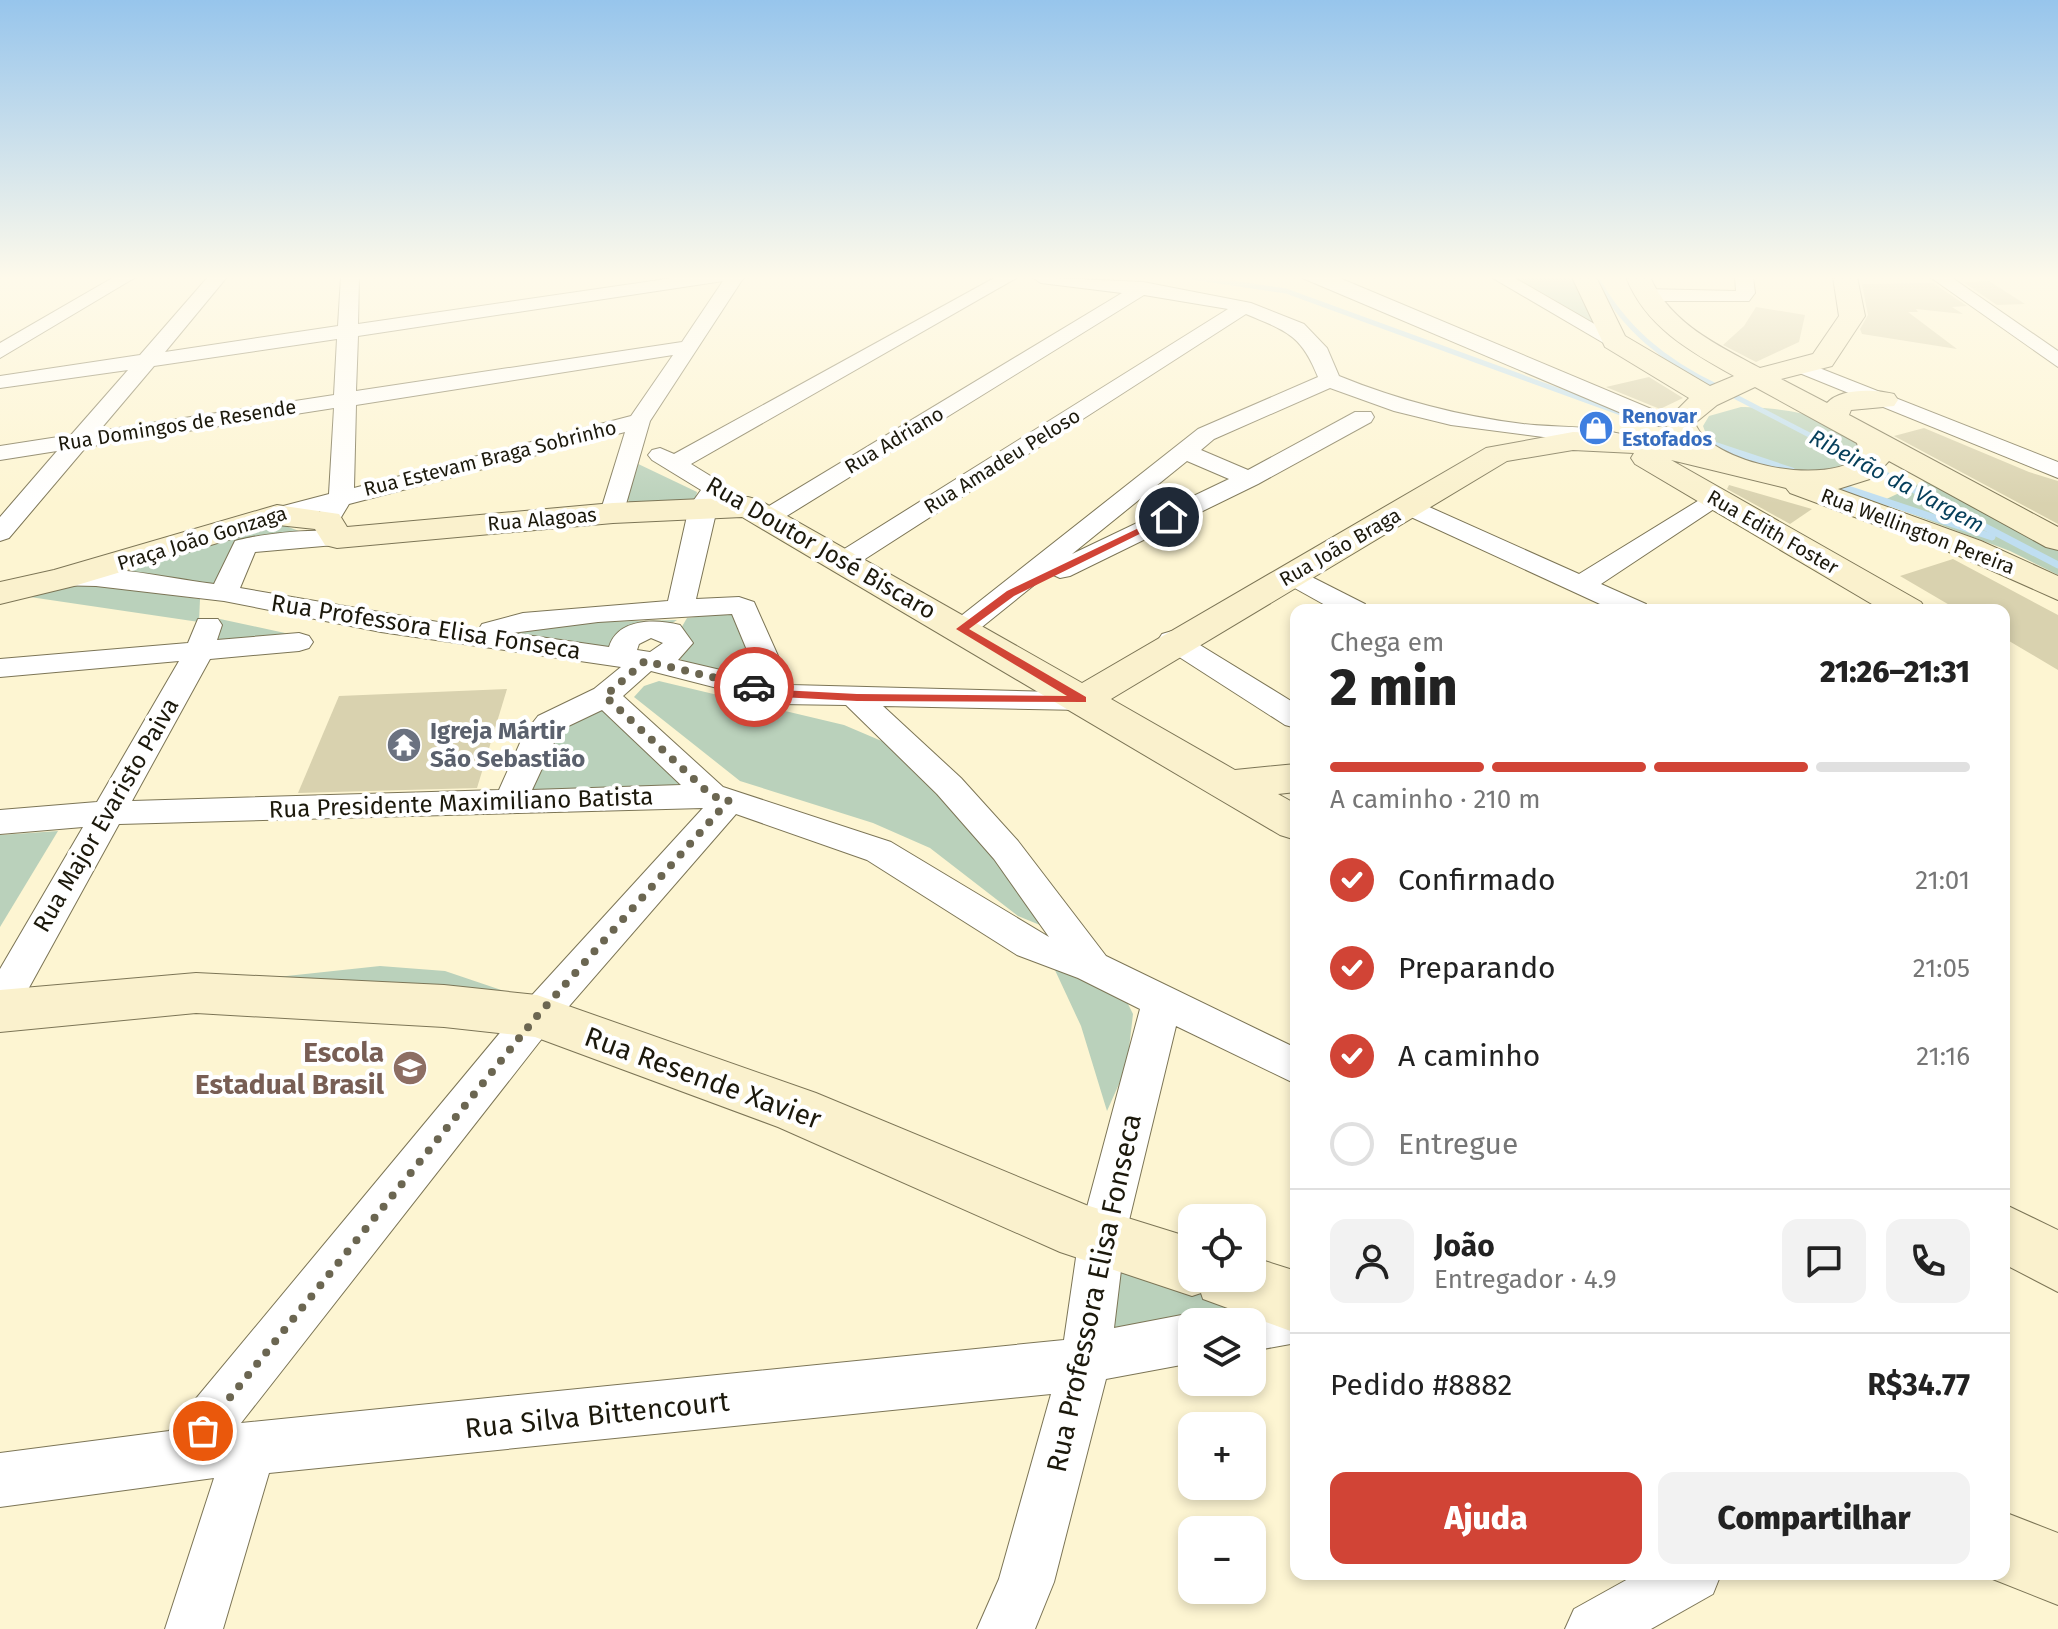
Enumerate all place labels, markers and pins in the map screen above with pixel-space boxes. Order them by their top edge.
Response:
place label: Renovar Estofados [1622,404,1712,451]
shop icon: Renovar Estofados [1577,409,1615,447]
pin [1135,483,1203,551]
place label: Igreja Mártir São Sebastião [430,717,585,773]
temple icon: Igreja Mártir São Sebastião [385,726,423,764]
place label: Escola Estadual Brasil [195,1036,385,1101]
school or university icon: Escola Estadual Brasil [391,1049,429,1087]
pin [169,1397,237,1465]

